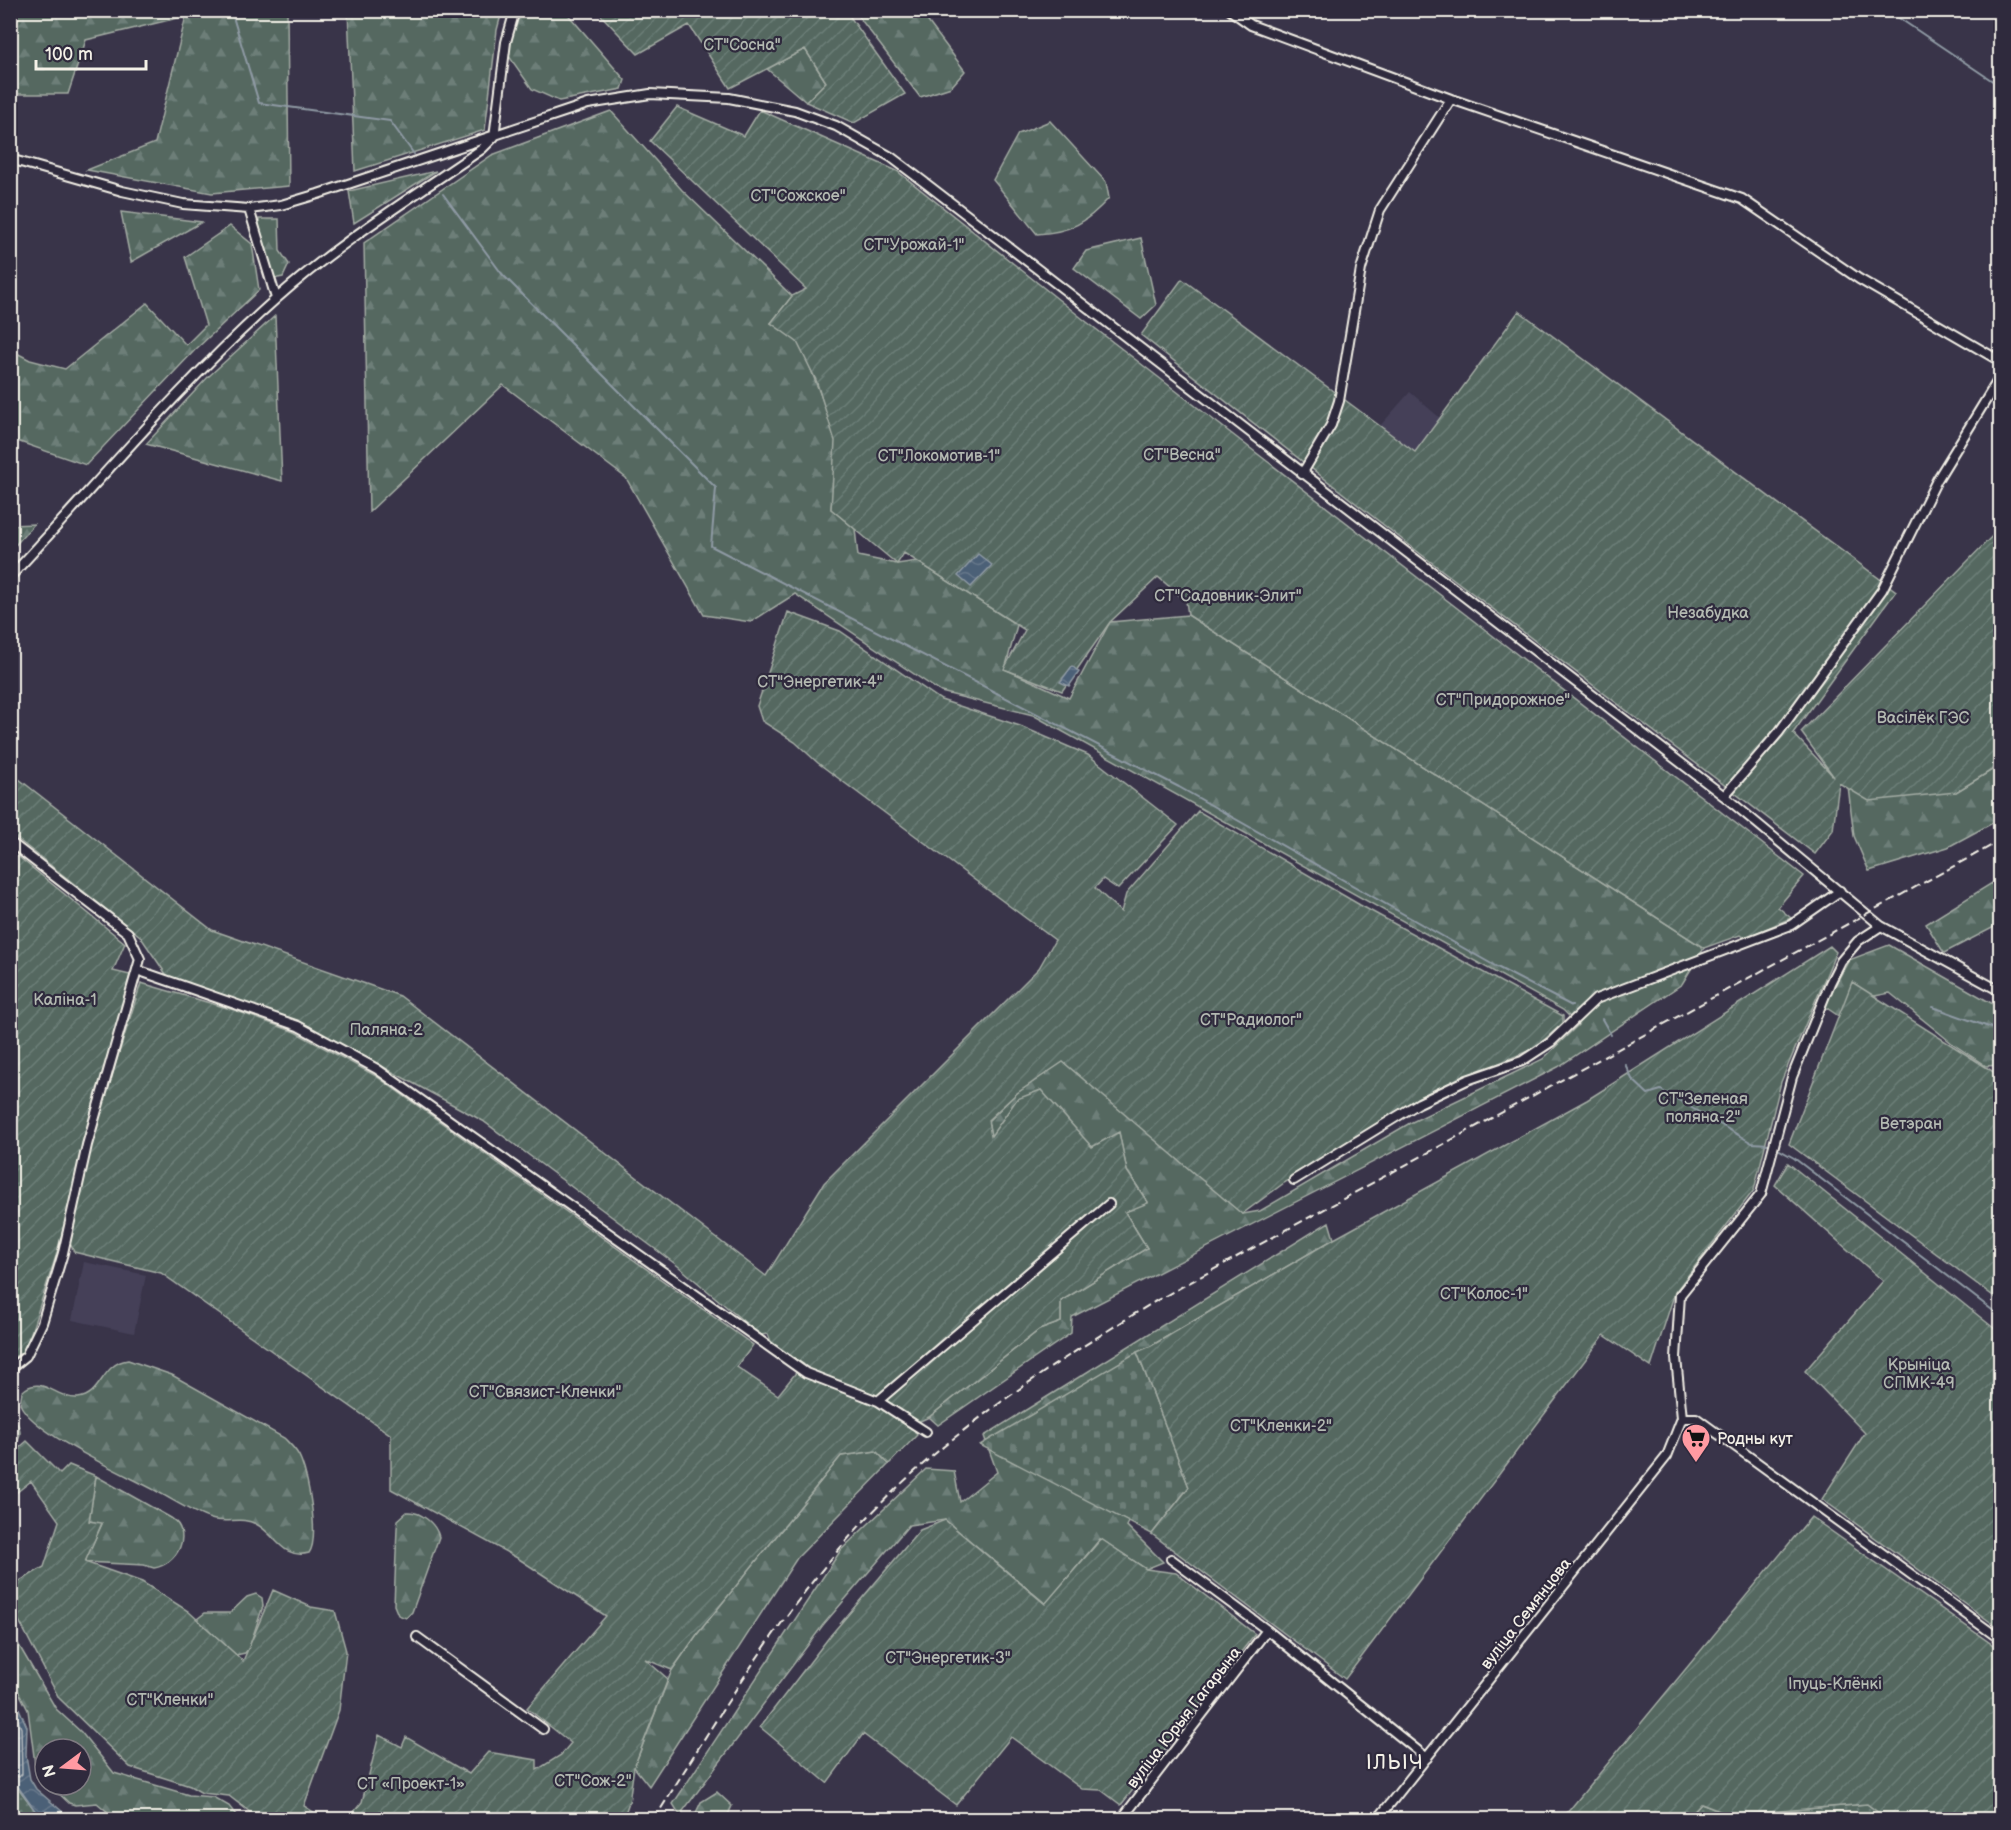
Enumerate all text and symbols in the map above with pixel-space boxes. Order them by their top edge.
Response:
scale bar [36,33,146,71]
park label: СТ"Сосна" [703,36,781,55]
text: 100 m [45,44,93,65]
park label: СТ"Сожское" [750,187,846,206]
park label: СТ"Урожай-1" [863,236,965,255]
park label: СТ"Весна" [1143,446,1221,465]
park label: СТ"Локомотив-1" [878,447,1000,466]
park label: СТ"Садовник-Элит" [1154,587,1302,606]
park label: Незабудка [1667,604,1749,623]
park label: СТ"Энергетик-4" [757,673,883,692]
park label: СТ"Придорожное" [1436,691,1570,710]
park label: Васілёк ГЭС [1877,709,1969,728]
park label: Каліна-1 [33,991,97,1010]
park label: СТ"Радиолог" [1200,1011,1302,1030]
park label: Паляна-2 [349,1021,423,1040]
park label: СТ"Зеленая поляна-2" [1658,1090,1748,1127]
park label: Ветэран [1880,1115,1942,1134]
park label: СТ"Колос-1" [1440,1285,1528,1304]
park label: Крыніца СПМК-49 [1883,1356,1955,1393]
park label: СТ"Связист-Кленки" [469,1383,621,1402]
park label: СТ"Кленки-2" [1230,1417,1332,1436]
supermarket icon: Родны кут [1680,1422,1712,1464]
place label: Родны кут [1717,1430,1794,1449]
street label: вуліца Семянцова [1477,1554,1576,1673]
street label: вуліца Юрыя Гагарына [1123,1643,1246,1792]
park label: СТ"Энергетик-3" [885,1649,1011,1668]
park label: Іпуць-Клёнкі [1788,1675,1882,1694]
park label: СТ"Кленки" [127,1691,213,1710]
north arrow [33,1737,93,1797]
district label: ІЛЬІЧ [1366,1751,1424,1775]
text: N [39,1762,61,1779]
park label: СТ"Сож-2" [554,1772,632,1791]
park label: СТ «Проект-1» [357,1775,465,1794]

